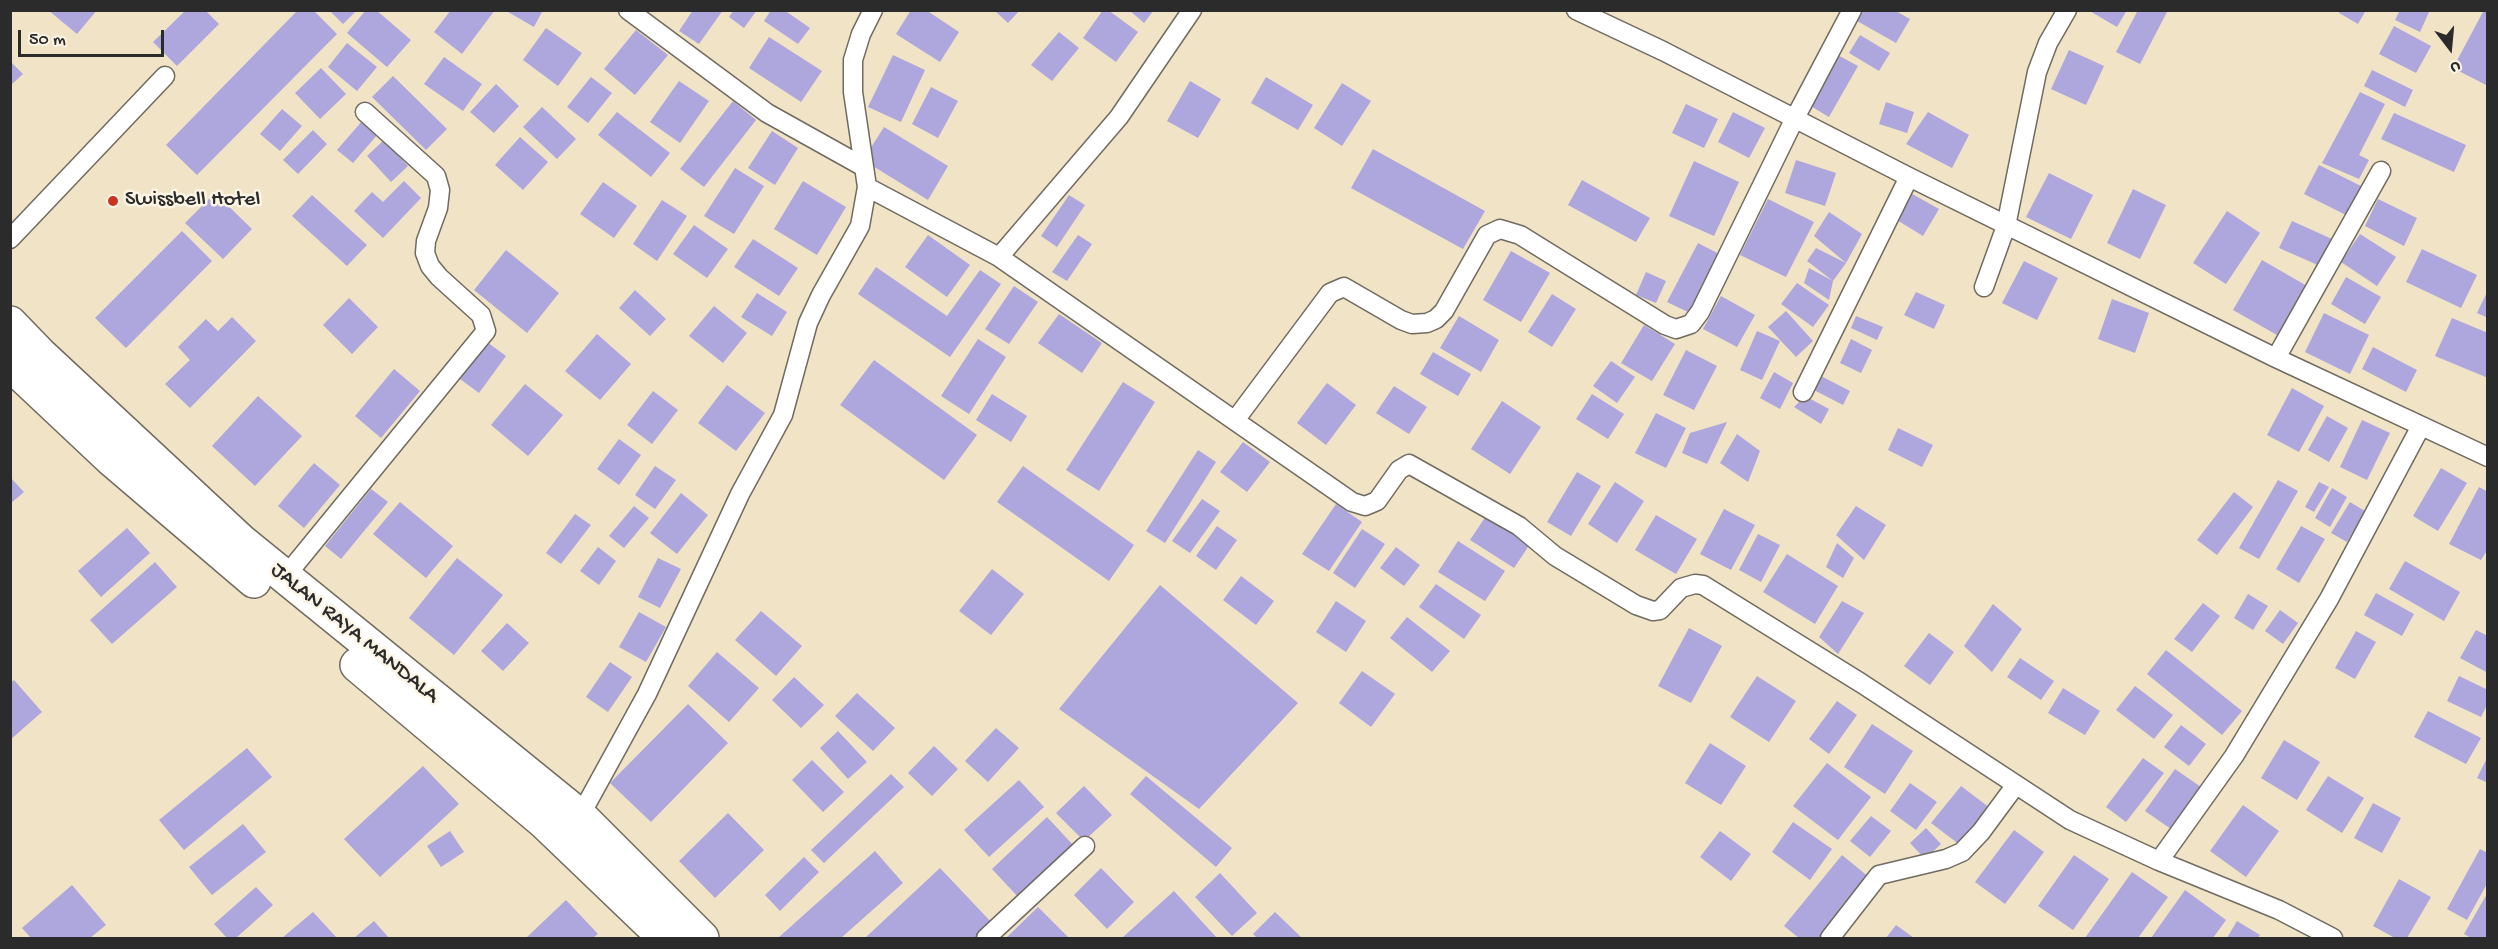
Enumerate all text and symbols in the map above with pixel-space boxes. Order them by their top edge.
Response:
scale bar [21,18,166,56]
north arrow [2420,18,2480,78]
text: 50 m [29,30,66,51]
text: U [2448,55,2462,76]
place label: Swissbell Hotel [125,188,260,214]
marker: Swissbell Hotel [106,194,120,208]
street label: JALAN RAYA MANDALA [264,558,444,710]

